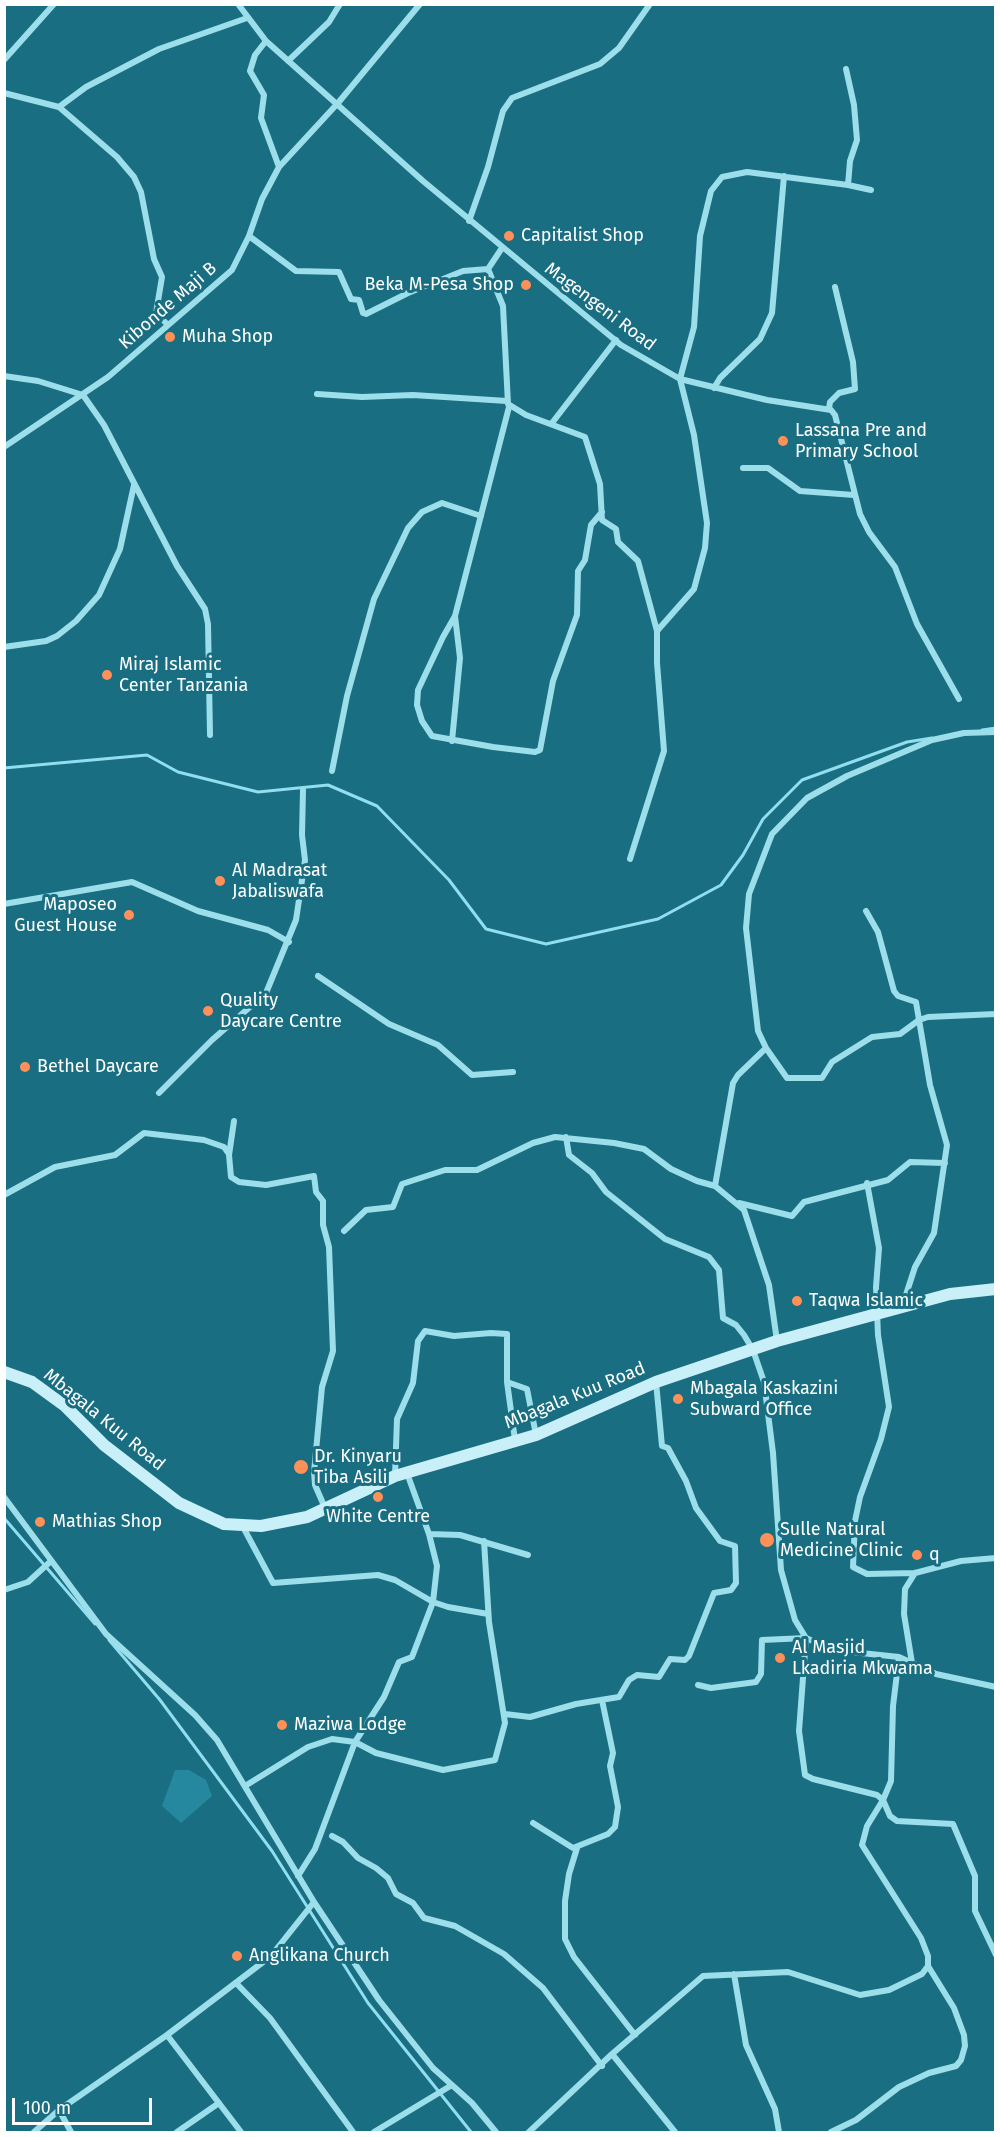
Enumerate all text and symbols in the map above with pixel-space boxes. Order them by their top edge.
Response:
place label: Capitalist Shop [521,225,644,247]
marker: Capitalist Shop [502,229,516,243]
street label: Kibonde Maji B [115,258,221,354]
street label: Magengeni Road [540,258,660,356]
place label: Beka M-Pesa Shop [364,274,514,296]
marker: Beka M-Pesa Shop [519,278,533,292]
place label: Muha Shop [182,326,273,348]
marker: Muha Shop [163,330,177,344]
place label: Lassana Pre and Primary School [795,420,927,462]
marker: Lassana Pre and Primary School [776,434,790,448]
place label: Miraj Islamic Center Tanzania [119,654,248,696]
marker: Miraj Islamic Center Tanzania [100,668,114,682]
place label: Al Madrasat Jabaliswafa [232,860,327,902]
marker: Al Madrasat Jabaliswafa [213,874,227,888]
place label: Maposeo Guest House [14,894,117,936]
marker: Maposeo Guest House [122,908,136,922]
place label: Quality Daycare Centre [220,990,342,1032]
marker: Quality Daycare Centre [201,1004,215,1018]
place label: Bethel Daycare [37,1056,159,1078]
marker: Bethel Daycare [18,1060,32,1074]
place label: Taqwa Islamic [809,1290,923,1312]
marker: Taqwa Islamic [790,1294,804,1308]
street label: Mbagala Kuu Road [501,1358,649,1434]
street label: Mbagala Kuu Road [39,1364,169,1476]
place label: Mbagala Kaskazini Subward Office [690,1378,838,1420]
marker: Mbagala Kaskazini Subward Office [671,1392,685,1406]
place label: Dr. Kinyaru Tiba Asili [314,1446,402,1488]
marker: Dr. Kinyaru Tiba Asili [292,1458,310,1476]
marker: White Centre [371,1490,385,1504]
place label: White Centre [326,1506,430,1528]
place label: Mathias Shop [52,1511,162,1533]
marker: Mathias Shop [33,1515,47,1529]
place label: Sulle Natural Medicine Clinic [780,1519,903,1562]
marker: Sulle Natural Medicine Clinic [758,1531,776,1549]
place label: q [929,1544,940,1566]
marker: q [910,1548,924,1562]
place label: Al Masjid Lkadiria Mkwama [792,1637,933,1680]
marker: Al Masjid Lkadiria Mkwama [773,1651,787,1665]
place label: Maziwa Lodge [294,1714,407,1736]
marker: Maziwa Lodge [275,1718,289,1732]
place label: Anglikana Church [249,1945,390,1967]
marker: Anglikana Church [230,1949,244,1963]
scale bar [15,2086,154,2124]
text: 100 m [23,2097,71,2119]

